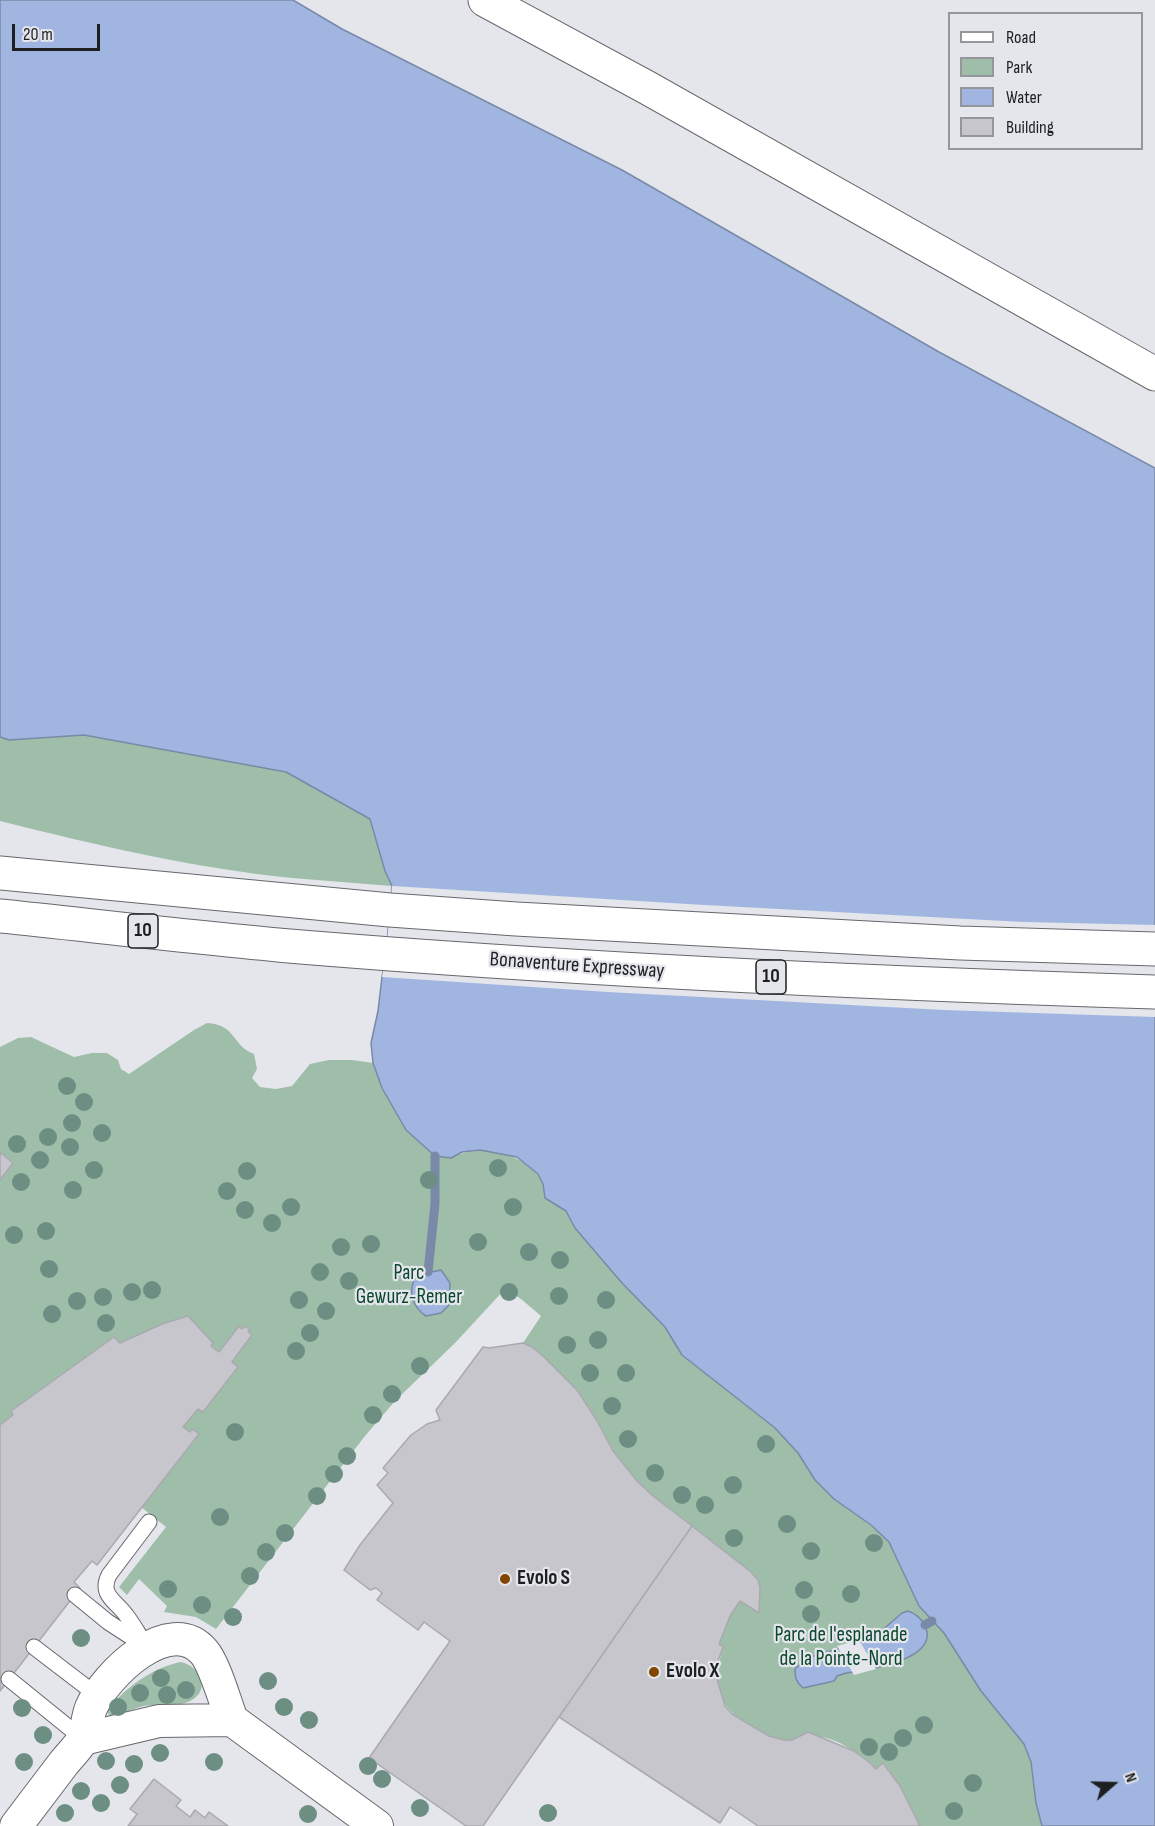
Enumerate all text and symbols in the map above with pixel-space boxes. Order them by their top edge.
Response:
scale bar [15,12,104,50]
legend [948,12,1143,150]
text: 20 m [23,24,53,45]
text: Road [1006,27,1036,48]
text: Park [1006,57,1032,78]
text: Water [1006,87,1042,108]
text: Building [1006,117,1054,138]
road number: 10 [128,914,158,948]
street label: Bonaventure Expressway [489,947,665,985]
road number: 10 [756,960,786,994]
park label: Parc Gewurz-Remer [356,1261,462,1311]
place label: Evolo S [517,1566,570,1592]
marker: Evolo S [498,1572,512,1586]
park label: Parc de l'esplanade de la Pointe-Nord [775,1623,907,1673]
place label: Evolo X [666,1659,719,1685]
marker: Evolo X [647,1665,661,1679]
north arrow [1083,1754,1143,1814]
text: N [1120,1770,1141,1785]

